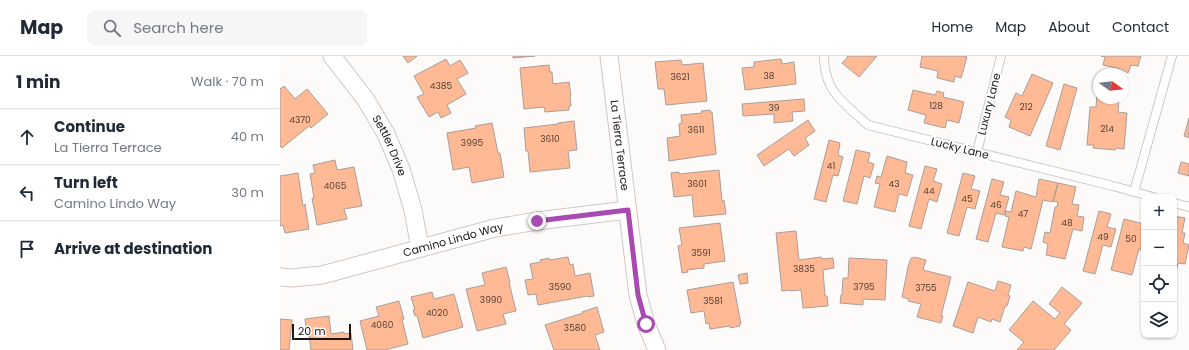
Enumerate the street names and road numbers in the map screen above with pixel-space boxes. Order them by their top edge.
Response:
street label: Luxury Lane [974,71,1004,137]
street label: La Tierra Terrace [606,99,633,192]
street label: Settler Drive [369,112,411,178]
street label: Lucky Lane [929,133,991,163]
street label: Camino Lindo Way [401,219,505,261]

